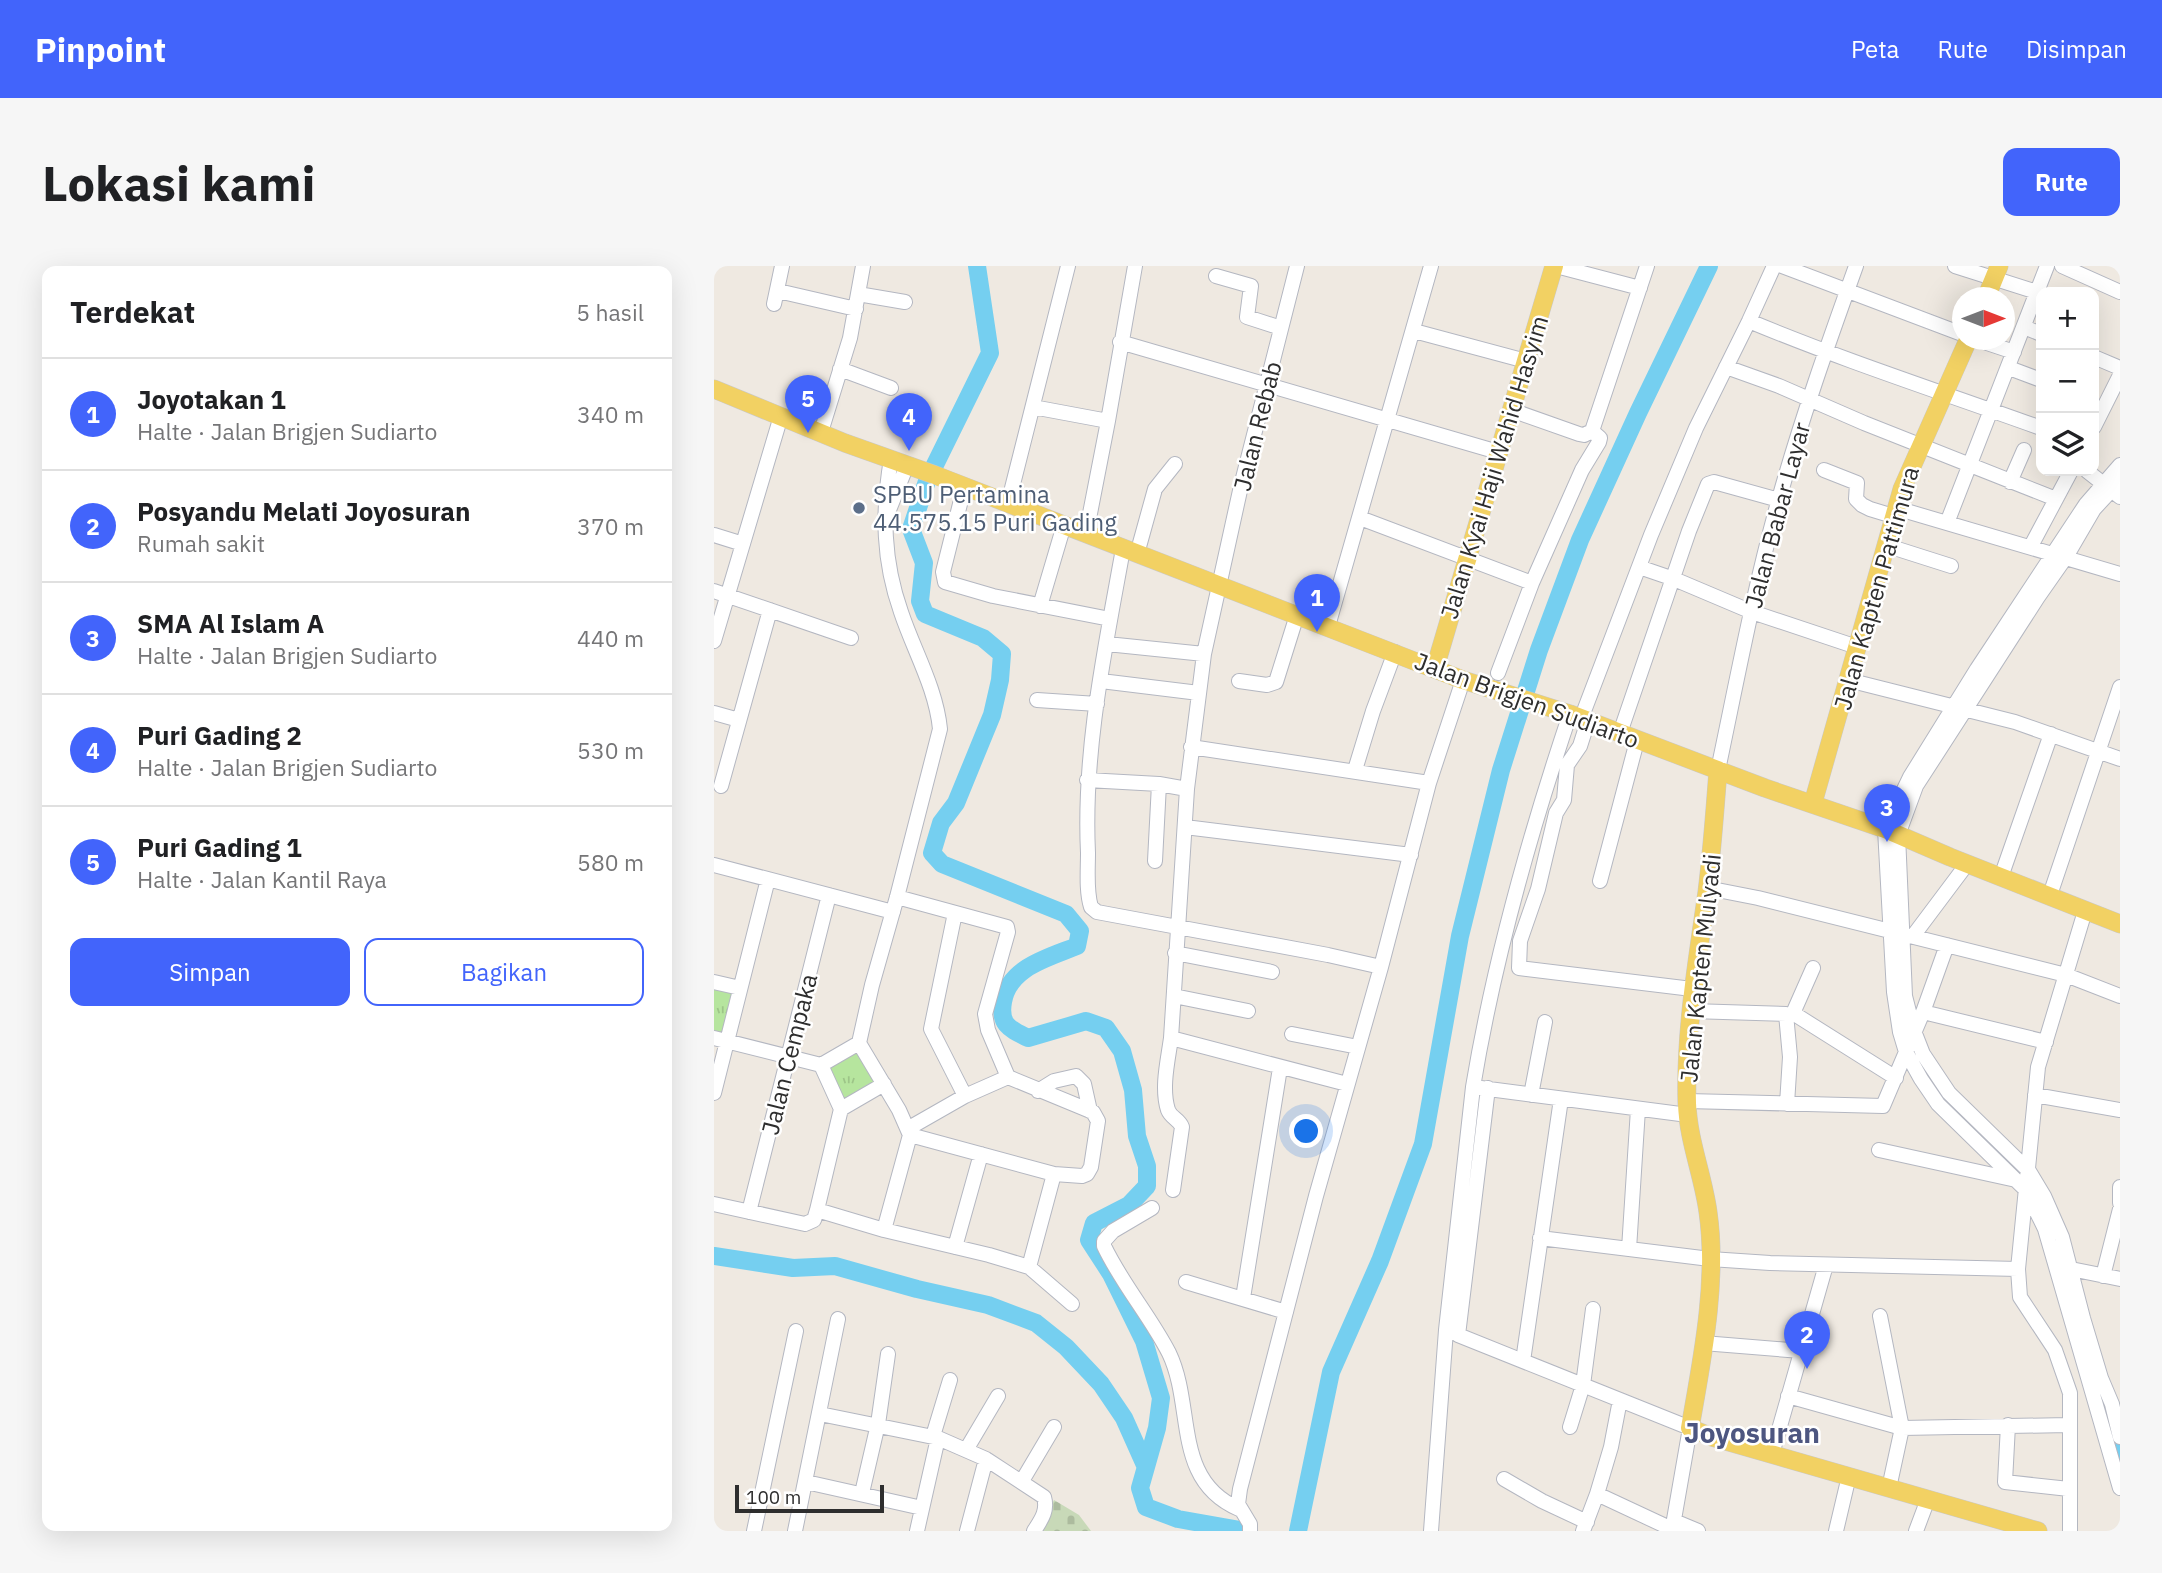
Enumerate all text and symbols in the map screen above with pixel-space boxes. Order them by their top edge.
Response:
text: Pinpoint [35,28,166,71]
text: Peta [1851,33,1899,65]
text: Rute [1937,33,1988,65]
text: Disimpan [2026,33,2127,65]
button: Rute [2003,148,2120,216]
text: Lokasi kami [42,151,316,214]
north arrow [1952,287,2015,350]
map controls [2036,287,2099,476]
button: + [2036,287,2099,350]
text: Terdekat [70,292,195,331]
text: 5 hasil [576,297,644,327]
street label: Jalan Kyai Haji Wahid Hasyim [1433,312,1555,622]
button: − [2036,350,2099,413]
street label: Jalan Rebab [1225,358,1289,494]
pin: 5 [785,375,831,433]
text: Joyotakan 1 [137,382,286,416]
pin: 4 [886,393,932,451]
text: 1 [86,399,100,429]
text: 340 m [577,399,644,429]
button: layers [2036,413,2099,476]
text: Halte · Jalan Brigjen Sudiarto [137,416,437,446]
street label: Jalan Babar Layar [1737,418,1817,612]
street label: Jalan Kapten Pattimura [1826,462,1926,713]
place label: SPBU Pertamina 44.575.15 Puri Gading [873,478,1117,538]
text: Posyandu Melati Joyosuran [137,494,471,528]
marker: SPBU Pertamina 44.575.15 Puri Gading [851,500,867,516]
text: 2 [86,511,100,541]
text: 370 m [577,511,644,541]
text: Rumah sakit [137,528,265,558]
pin: 1 [1294,574,1340,632]
text: SMA Al Islam A [137,606,324,640]
text: 3 [86,623,100,653]
text: 440 m [577,623,644,653]
text: Halte · Jalan Brigjen Sudiarto [137,640,437,670]
street label: Jalan Brigjen Sudiarto [1410,645,1644,755]
text: Puri Gading 2 [137,718,302,752]
text: 4 [86,735,100,765]
text: 530 m [577,735,644,765]
text: Halte · Jalan Brigjen Sudiarto [137,752,437,782]
pin: 3 [1864,784,1910,842]
text: Puri Gading 1 [137,830,302,864]
text: 5 [86,847,100,877]
text: 580 m [577,847,644,877]
street label: Jalan Kapten Mulyadi [1672,852,1728,1084]
text: Halte · Jalan Kantil Raya [137,864,387,894]
button: Simpan [70,938,350,1006]
button: Bagikan [364,938,644,1006]
street label: Jalan Cempaka [754,970,825,1138]
your location [1289,1114,1323,1148]
pin: 2 [1784,1311,1830,1369]
district label: Joyosuran [1684,1414,1820,1451]
scale bar [735,1482,884,1514]
text: 100 m [746,1485,801,1509]

